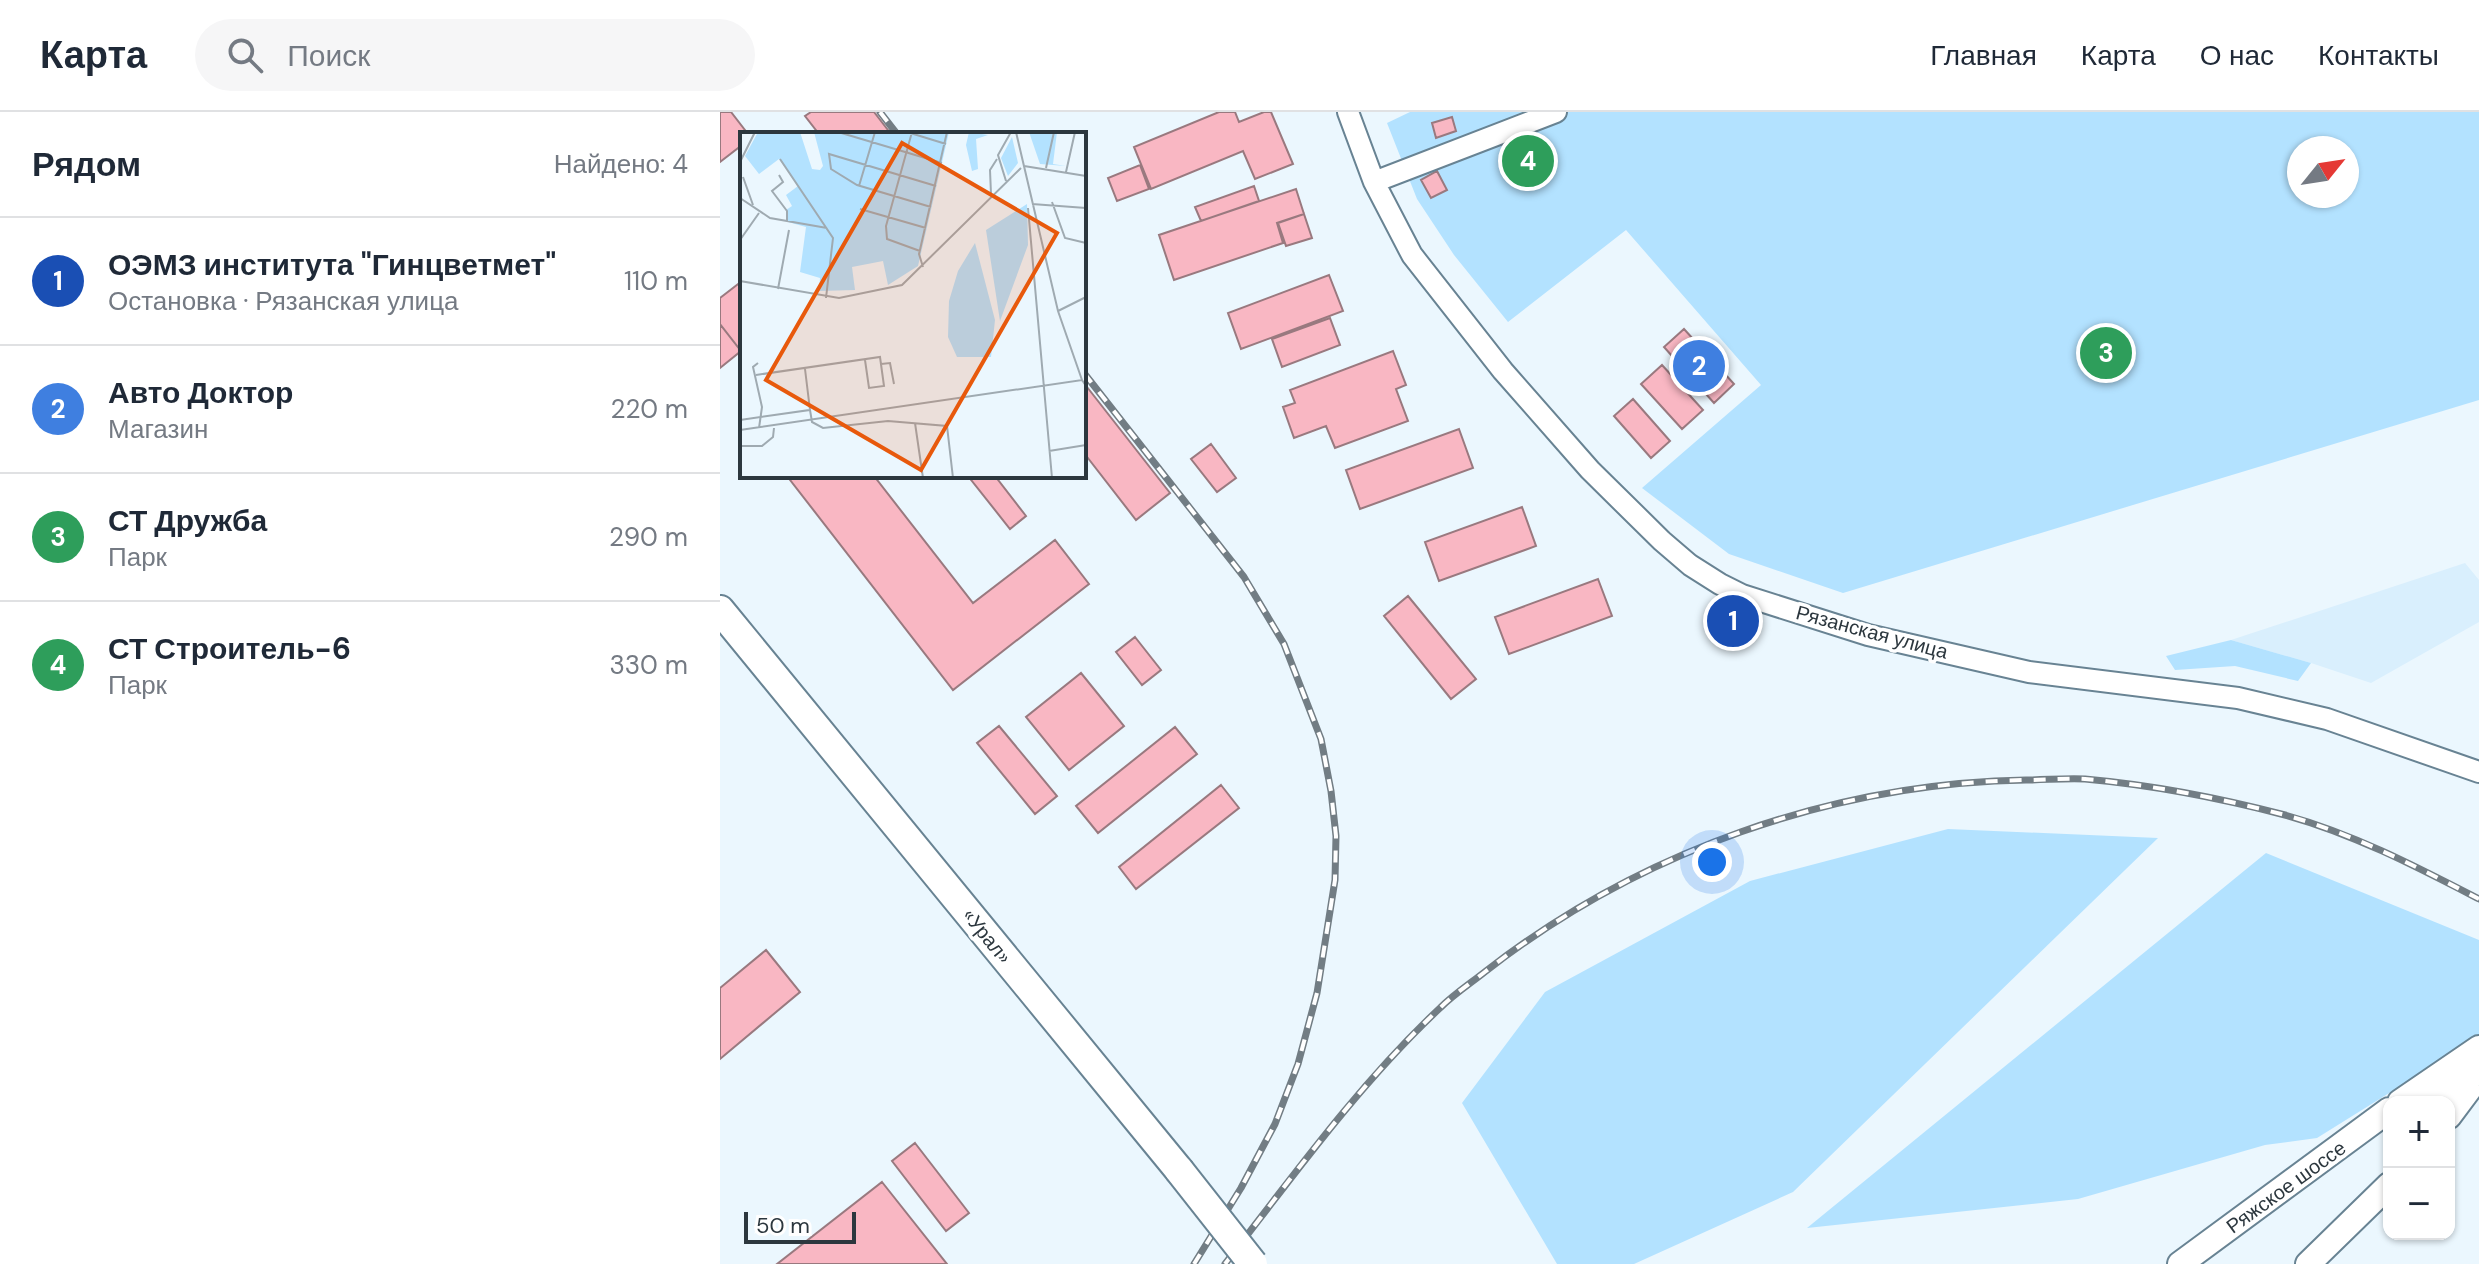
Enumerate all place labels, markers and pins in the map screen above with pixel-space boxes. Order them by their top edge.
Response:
pin: 4 [1502,131,1554,191]
pin: 3 [2080,323,2132,383]
pin: 2 [1673,336,1725,396]
pin: 1 [1707,591,1759,651]

